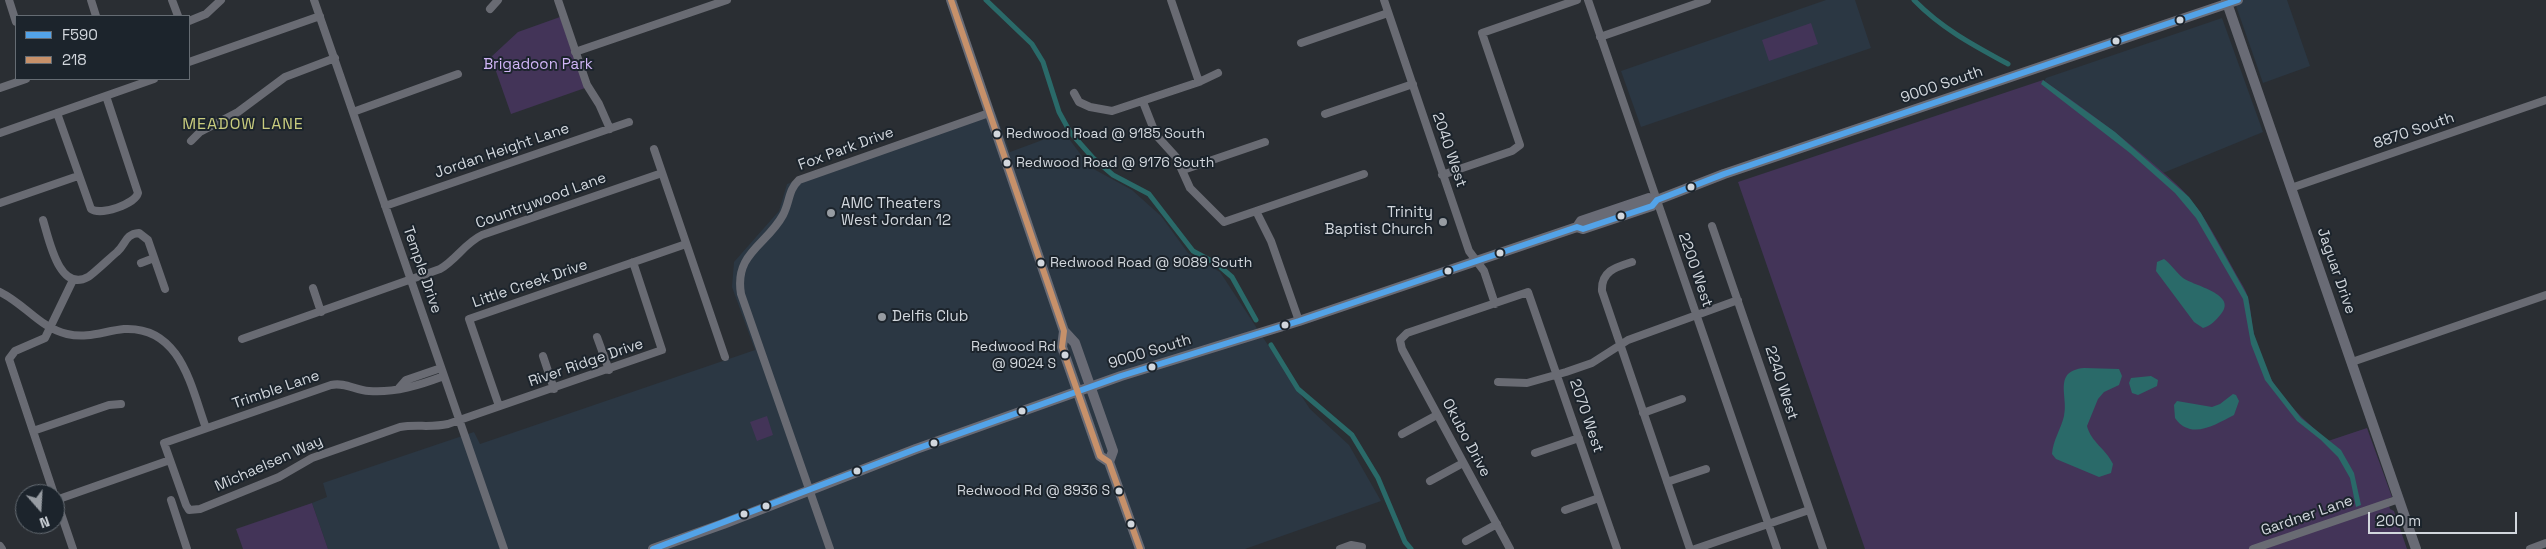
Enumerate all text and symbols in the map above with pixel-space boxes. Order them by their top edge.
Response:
legend [15,15,190,80]
unlabelled marker [2175,15,2185,25]
text: F590 [62,25,98,44]
unlabelled marker [2111,36,2121,46]
text: 218 [62,50,87,69]
park label: Brigadoon Park [483,56,593,74]
street label: 9000 South [1899,63,1985,107]
street label: 8870 South [2371,109,2457,153]
street label: 2040 West [1428,110,1470,190]
district label: MEADOW LANE [181,115,305,135]
street label: Jordan Height Lane [432,120,572,182]
street label: Fox Park Drive [796,123,896,175]
place label: Redwood Road @ 9185 South [1006,126,1205,142]
marker: Redwood Road @ 9185 South [992,129,1002,139]
place label: Redwood Road @ 9176 South [1016,155,1214,171]
marker: Redwood Road @ 9176 South [1002,158,1012,168]
street label: Countrywood Lane [473,169,609,233]
unlabelled marker [1686,182,1696,192]
place label: AMC Theaters West Jordan 12 [841,195,951,230]
place label: Trinity Baptist Church [1325,204,1433,239]
marker: AMC Theaters West Jordan 12 [825,207,837,219]
unlabelled marker [1616,211,1626,221]
marker: Trinity Baptist Church [1437,216,1449,228]
street label: Temple Drive [399,224,445,316]
street label: Jaguar Drive [2313,226,2359,316]
street label: 2200 West [1674,230,1716,310]
unlabelled marker [1495,248,1505,258]
place label: Redwood Road @ 9089 South [1050,255,1252,271]
street label: Little Creek Drive [470,256,590,312]
marker: Redwood Road @ 9089 South [1036,258,1046,268]
unlabelled marker [1443,266,1453,276]
place label: Delfis Club [892,308,968,326]
marker: Delfis Club [876,311,888,323]
unlabelled marker [1280,320,1290,330]
street label: 9000 South [1106,331,1194,373]
street label: River Ridge Drive [526,335,646,391]
place label: Redwood Rd @ 9024 S [971,339,1056,372]
street label: 2240 West [1761,344,1801,422]
marker: Redwood Rd @ 9024 S [1060,350,1070,360]
unlabelled marker [1147,362,1157,372]
street label: Trimble Lane [230,367,322,413]
street label: 2070 West [1565,377,1607,455]
street label: Okubo Drive [1438,396,1494,480]
unlabelled marker [1017,406,1027,416]
street label: Michaelsen Way [212,432,326,496]
unlabelled marker [929,438,939,448]
unlabelled marker [852,466,862,476]
place label: Redwood Rd @ 8936 S [957,483,1110,499]
north arrow [15,484,65,534]
marker: Redwood Rd @ 8936 S [1114,486,1124,496]
street label: Gardner Lane [2259,492,2355,540]
unlabelled marker [761,501,771,511]
scale bar [2371,502,2520,534]
unlabelled marker [739,509,749,519]
text: 200 m [2376,511,2421,530]
text: N [37,512,52,532]
unlabelled marker [1126,519,1136,529]

